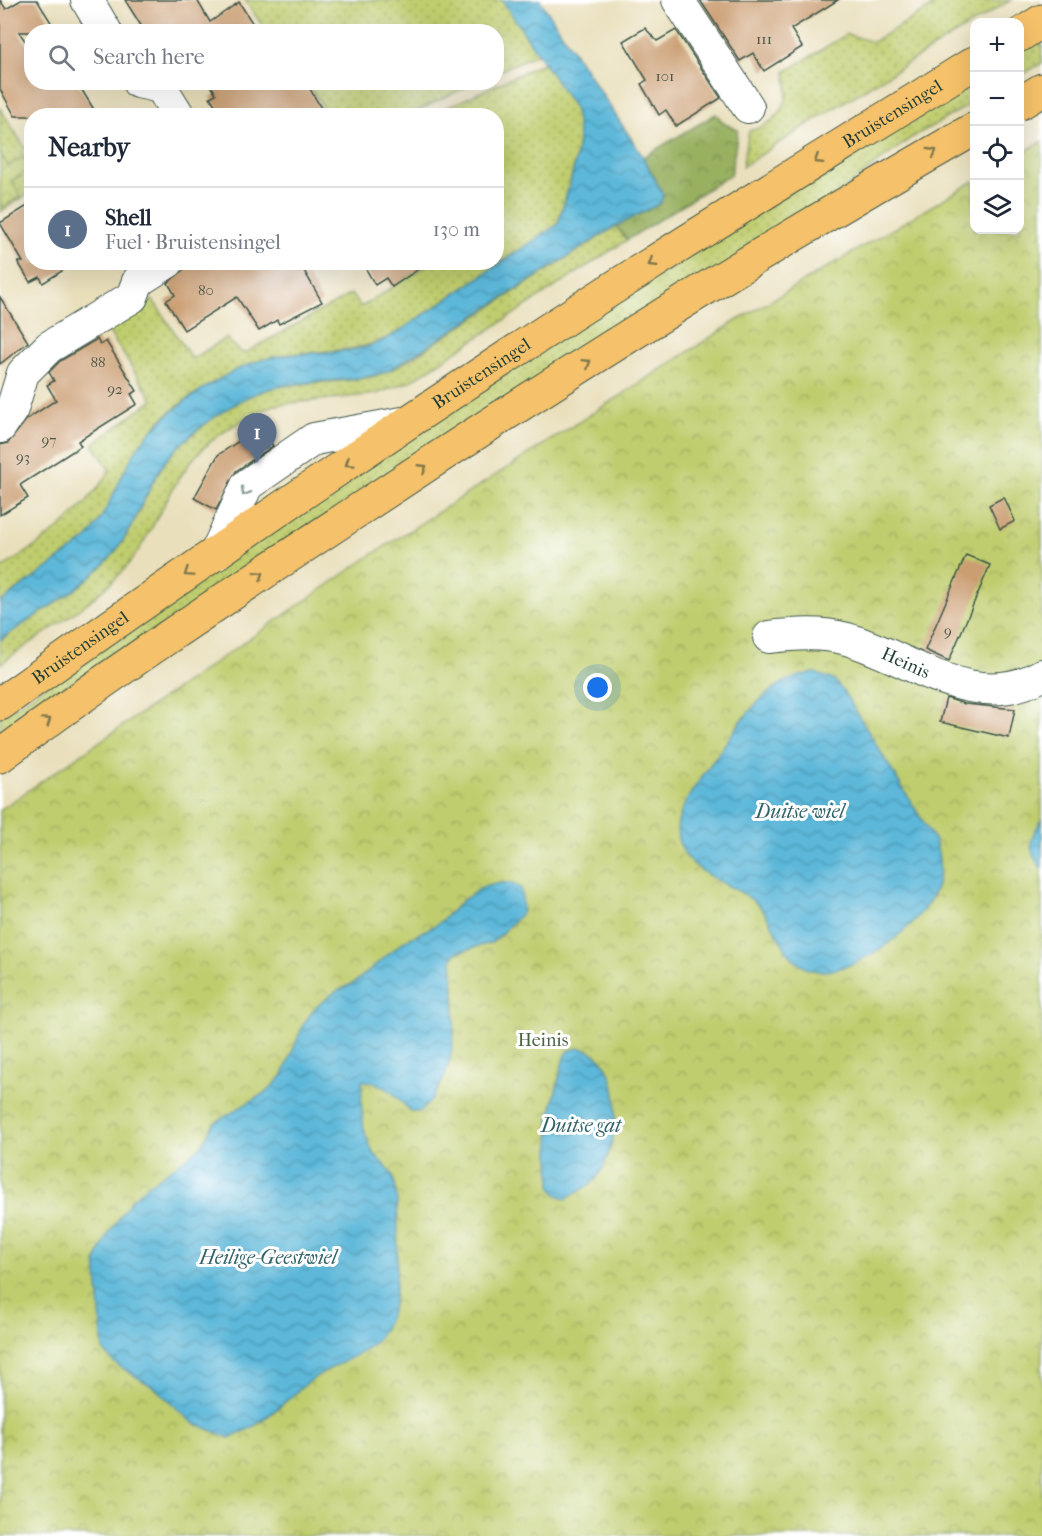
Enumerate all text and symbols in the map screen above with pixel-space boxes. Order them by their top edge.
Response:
map controls [970,18,1024,234]
button: + [970,18,1024,72]
search box [24,24,504,90]
house number: 111 [756,30,772,48]
icon: search [45,41,78,74]
text: Search here [93,44,205,70]
house number: 101 [656,67,674,85]
button: − [970,72,1024,126]
street label: Bruistensingel [839,75,946,153]
button: locate [970,126,1024,180]
text: Nearby [48,132,130,163]
one-way arrow [927,148,937,160]
one-way arrow [814,153,824,165]
button: layers [970,180,1024,234]
text: Shell [105,205,152,231]
text: 1 [64,218,71,241]
text: 130 m [433,218,480,241]
text: Fuel · Bruistensingel [105,231,281,254]
one-way arrow [648,256,659,267]
house number: 80 [198,281,214,299]
street label: Bruistensingel [428,334,535,413]
house number: 88 [90,353,106,371]
one-way arrow [581,359,591,371]
house number: 92 [107,380,123,398]
pin: 1 [238,414,276,463]
house number: 97 [41,431,57,449]
house number: 93 [16,448,30,466]
one-way arrow [345,456,356,467]
one-way arrow [416,464,427,475]
one-way arrow [241,485,252,496]
one-way arrow [184,565,194,577]
one-way arrow [253,571,264,582]
street label: Bruistensingel [28,606,133,689]
house number: 9 [944,622,952,640]
street label: Heinis [878,643,933,683]
your location [583,673,612,702]
one-way arrow [41,717,52,728]
water label: Duitse wiel [754,800,847,823]
park label: Heinis [518,1030,569,1051]
water label: Duitse gat [539,1114,623,1137]
water label: Heilige-Geestwiel [198,1246,339,1269]

